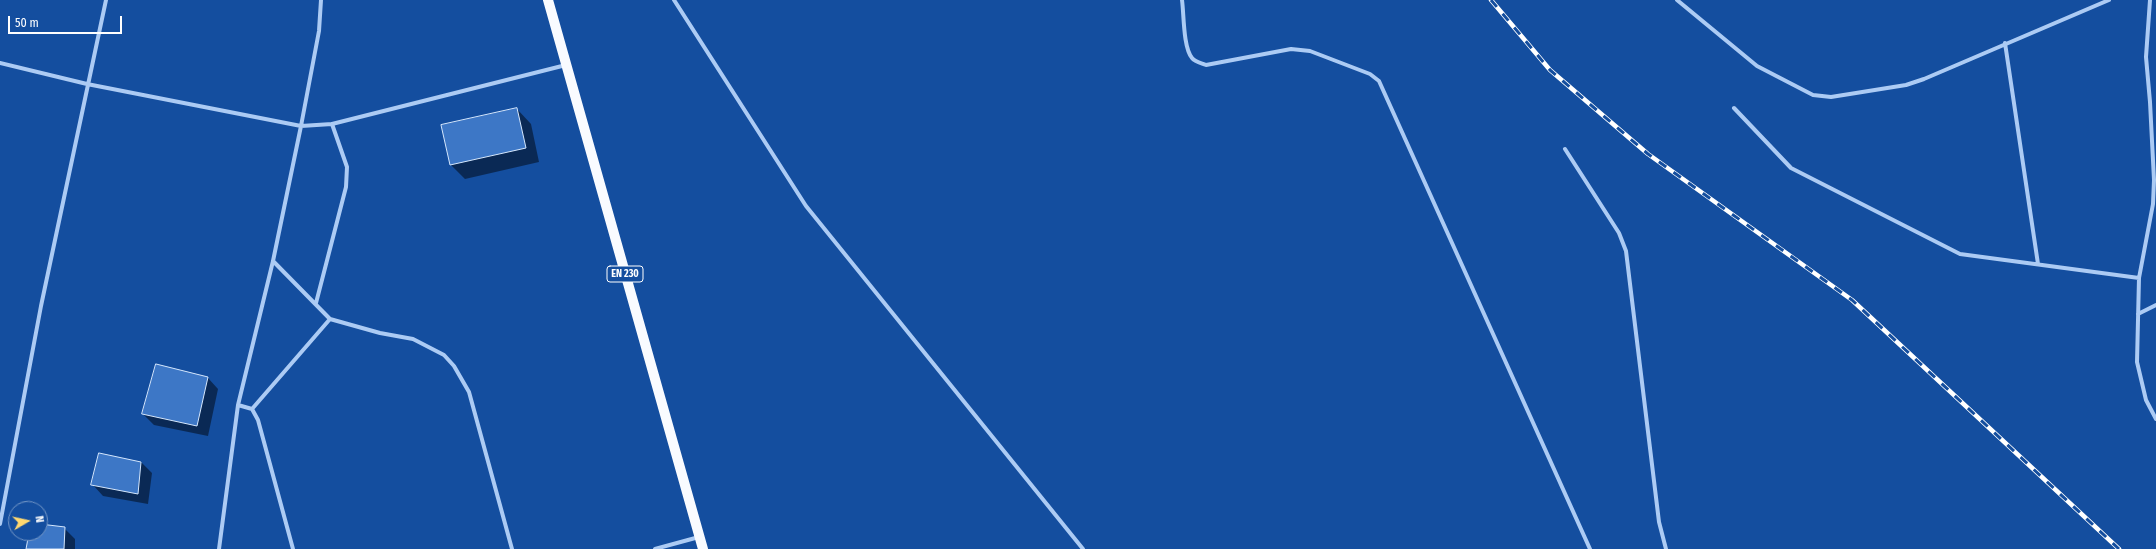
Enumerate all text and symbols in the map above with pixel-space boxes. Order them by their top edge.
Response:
scale bar [10,8,124,34]
text: 50 m [15,16,39,30]
road number: EN 230 [607,266,643,282]
north arrow [8,501,48,541]
text: N [32,515,46,523]

